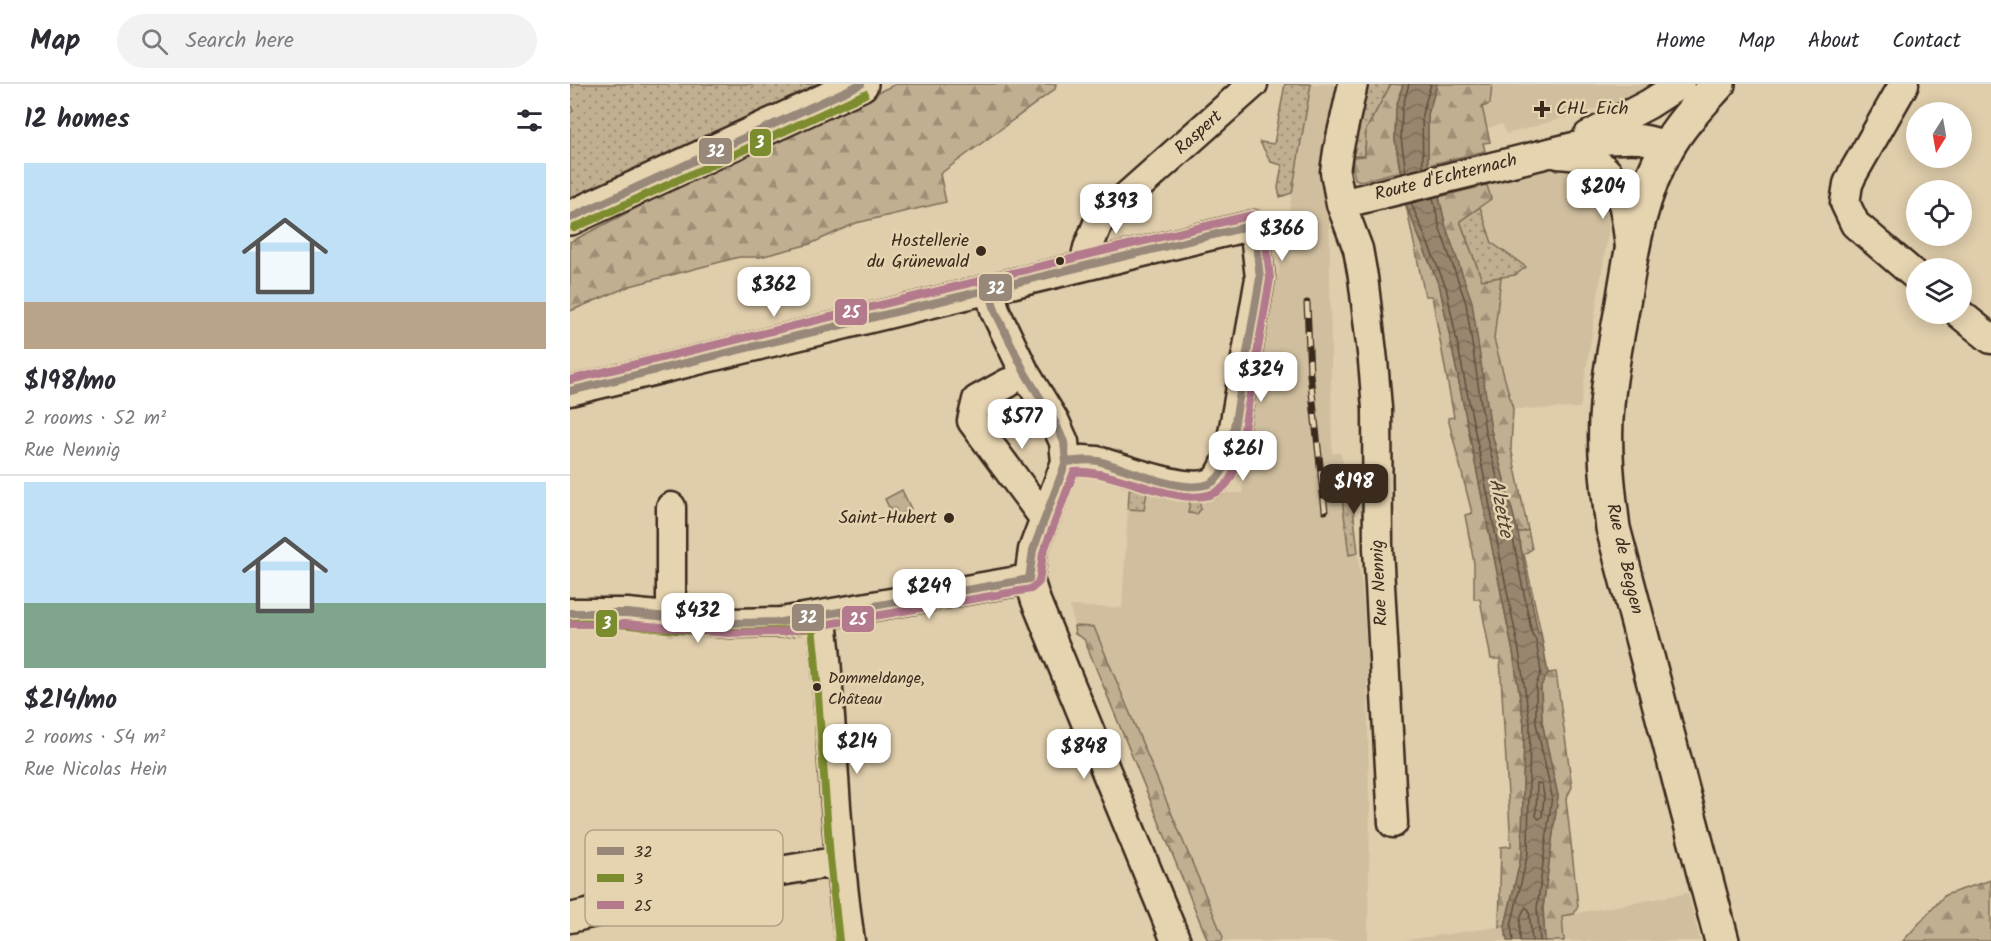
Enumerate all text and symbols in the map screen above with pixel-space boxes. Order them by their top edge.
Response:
search box [117,14,537,68]
text: Map [30,19,81,64]
text: Search here [186,24,294,59]
icon: search [138,25,171,58]
text: Home [1656,25,1705,58]
text: Map [1738,25,1775,58]
text: About [1808,25,1859,58]
text: Contact [1892,25,1961,58]
place label: CHL Eich [1556,95,1628,124]
text: 12 homes [24,99,130,141]
marker: CHL Eich [1533,100,1551,118]
north arrow [1906,102,1972,168]
map controls [1906,102,1972,324]
street label: Raspert [1168,103,1230,163]
icon: filters [513,104,546,137]
line badge: 3 [749,128,772,157]
text: 3 [755,131,765,156]
line badge: 32 [698,137,733,165]
text: 32 [706,140,725,165]
street label: Route d'Echternach [1372,146,1520,210]
pin: $204 [1567,169,1639,220]
text: $204 [1581,172,1625,204]
button: locate [1906,180,1972,246]
pin: $393 [1080,184,1152,235]
text: $393 [1094,187,1138,219]
icon: home [231,202,339,310]
pin: $366 [1246,211,1318,262]
text: $366 [1260,214,1304,246]
place label: Hostellerie du Grünewald [867,227,970,277]
marker: Hostellerie du Grünewald [974,244,988,258]
unlabelled marker [1054,255,1066,267]
button: layers [1906,258,1972,324]
pin: $362 [738,267,810,318]
text: $362 [751,270,797,302]
line badge: 32 [978,273,1013,302]
text: 32 [986,277,1005,302]
line badge: 25 [834,298,868,326]
text: 25 [842,301,862,326]
pin: $324 [1225,352,1297,403]
text: $324 [1238,355,1284,387]
text: $198/mo [24,361,116,403]
pin: $577 [986,399,1058,450]
text: $577 [1002,402,1042,434]
text: 2 rooms · 52 m² [24,403,166,435]
pin: $261 [1207,431,1279,482]
text: $261 [1223,434,1263,466]
text: Rue Nennig [24,435,120,467]
pin: $198 [1318,464,1390,515]
text: $198 [1334,467,1374,499]
water label: Alzette [1479,476,1522,542]
street label: Rue de Beggen [1597,501,1651,617]
place label: Saint-Hubert [839,504,938,533]
marker: Saint-Hubert [942,511,956,525]
icon: home [231,521,339,629]
street label: Rue Nennig [1363,539,1397,627]
pin: $249 [893,569,965,620]
text: $249 [907,572,951,604]
pin: $432 [662,593,734,644]
text: $432 [675,596,721,628]
line badge: 32 [791,603,825,632]
line badge: 25 [841,605,875,633]
text: 32 [798,606,817,631]
text: 25 [849,608,869,633]
line badge: 3 [595,609,618,638]
text: 3 [602,612,612,637]
place label: Dommeldange, Château [828,666,925,712]
text: $214/mo [24,680,117,722]
marker: Dommeldange, Château [811,681,823,693]
text: 2 rooms · 54 m² [24,722,165,754]
pin: $214 [821,724,893,775]
text: $214 [837,727,877,759]
pin: $848 [1048,729,1120,780]
text: $848 [1061,732,1107,764]
text: Rue Nicolas Hein [24,754,167,786]
legend [585,830,783,926]
text: 32 [634,840,652,865]
text: 3 [634,867,643,892]
text: 25 [634,894,653,919]

